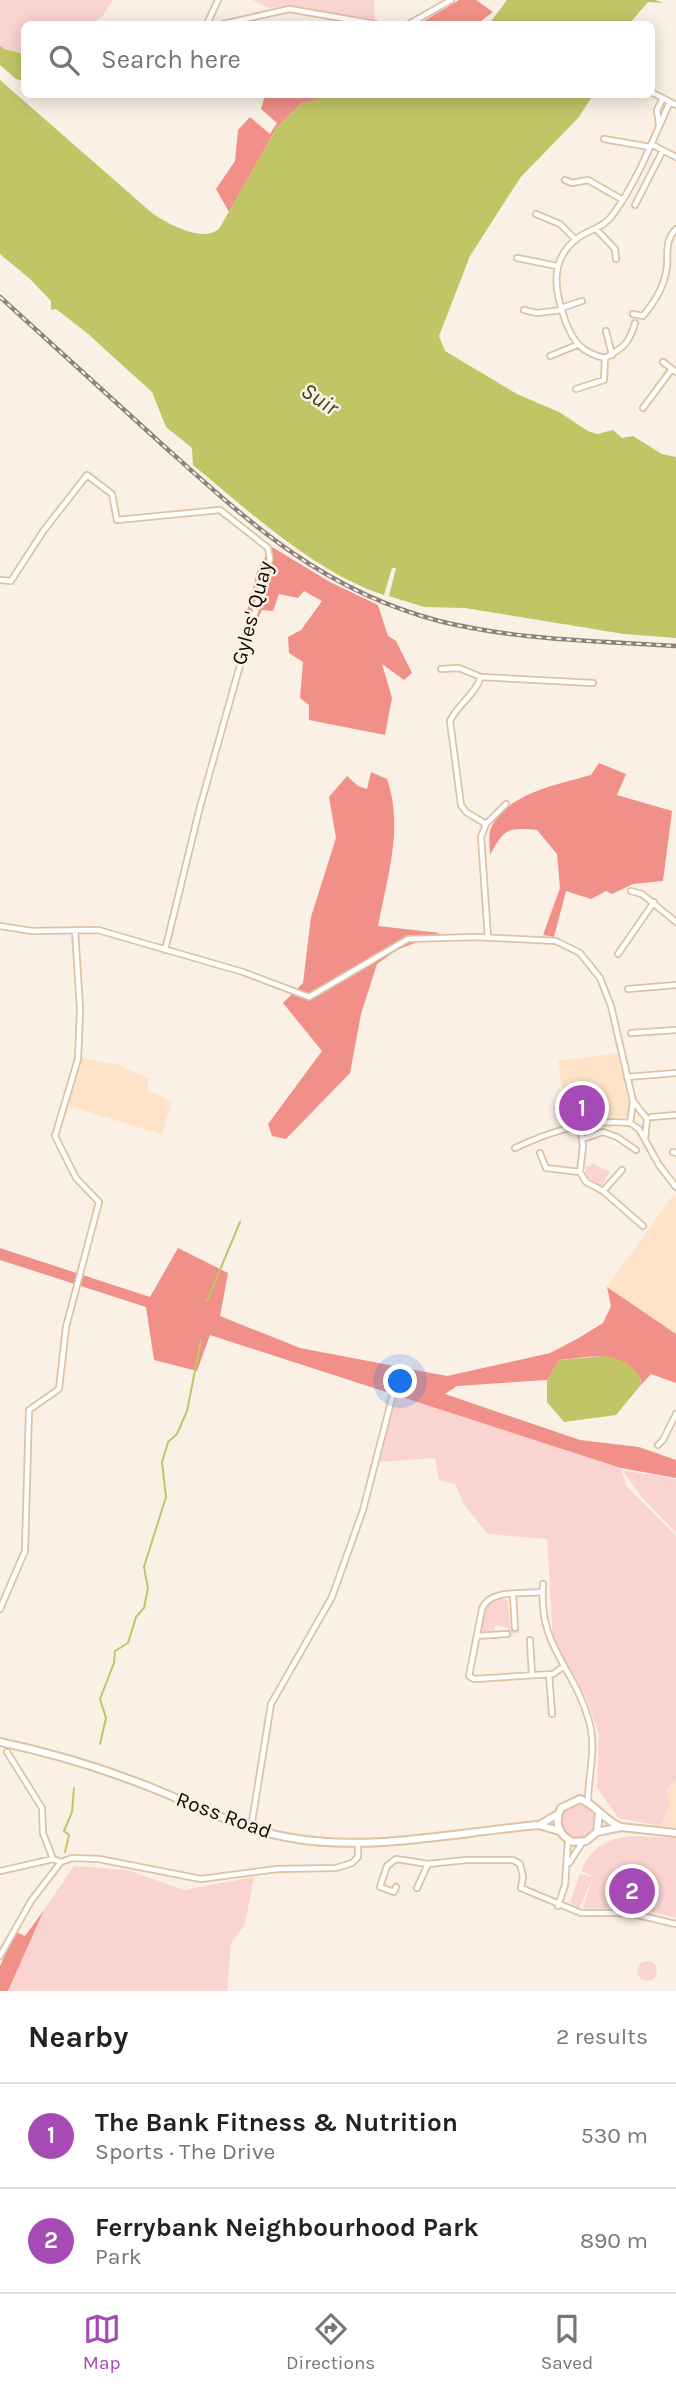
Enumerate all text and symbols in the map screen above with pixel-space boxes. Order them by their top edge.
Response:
search box [21,21,655,98]
icon: search [45,41,83,79]
text: Search here [101,44,241,75]
water label: Suir [296,377,345,422]
street label: Gyles' Quay [227,558,277,668]
pin: 1 [559,1082,605,1134]
your location [383,1364,417,1398]
street label: Ross Road [173,1787,275,1843]
pin: 2 [609,1865,655,1917]
text: Nearby [28,2019,128,2055]
text: 2 results [556,2023,648,2050]
text: The Bank Fitness & Nutrition [95,2107,458,2138]
text: 1 [47,2122,55,2149]
text: 530 m [581,2122,648,2149]
text: Sports · The Drive [95,2138,275,2165]
text: Ferrybank Neighbourhood Park [95,2212,479,2243]
text: 2 [44,2227,58,2254]
text: 890 m [580,2227,648,2254]
text: Park [95,2243,142,2270]
tab: Map [83,2310,121,2374]
tab: Directions [286,2310,375,2374]
tab: Saved [541,2310,593,2374]

